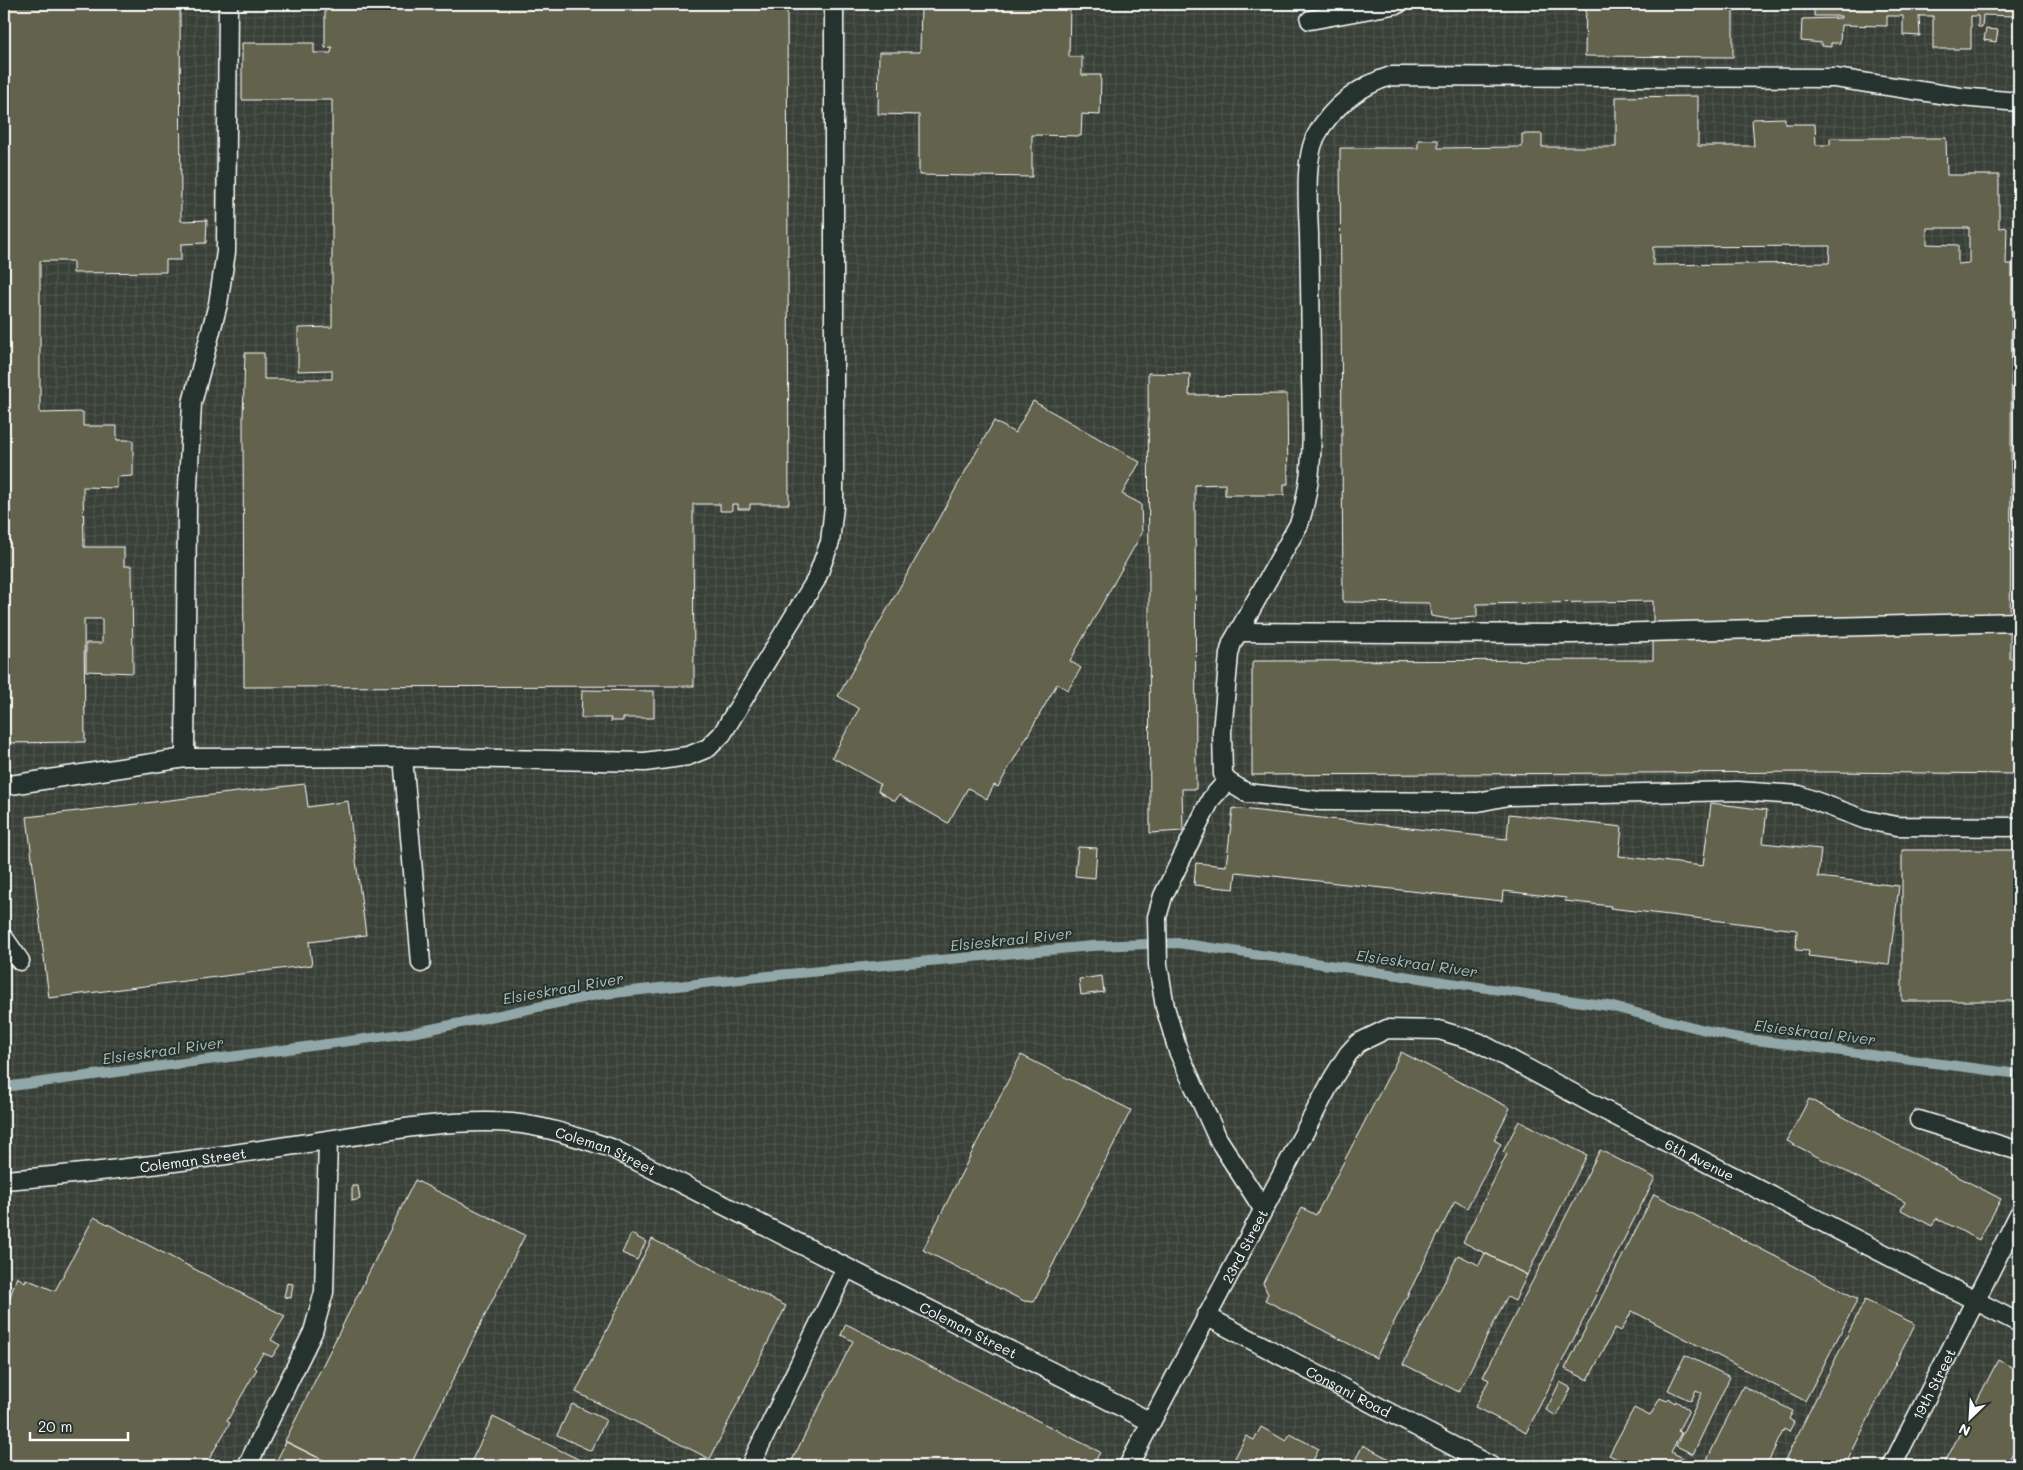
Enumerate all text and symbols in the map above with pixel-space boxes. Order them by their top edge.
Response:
water label: Elsieskraal River [949,923,1073,955]
water label: Elsieskraal River [1355,945,1480,981]
water label: Elsieskraal River [501,967,626,1008]
water label: Elsieskraal River [1753,1015,1877,1049]
water label: Elsieskraal River [101,1032,226,1068]
street label: Coleman Street [553,1122,659,1179]
street label: 6th Avenue [1662,1134,1738,1185]
street label: Coleman Street [139,1143,247,1176]
street label: 23rd Street [1217,1206,1272,1286]
street label: Coleman Street [916,1297,1021,1362]
street label: 19th Street [1907,1345,1959,1423]
street label: Consani Road [1303,1361,1394,1421]
north arrow [1946,1392,1996,1442]
scale bar [30,1410,128,1442]
text: 20 m [38,1416,72,1436]
text: N [1955,1419,1973,1441]

